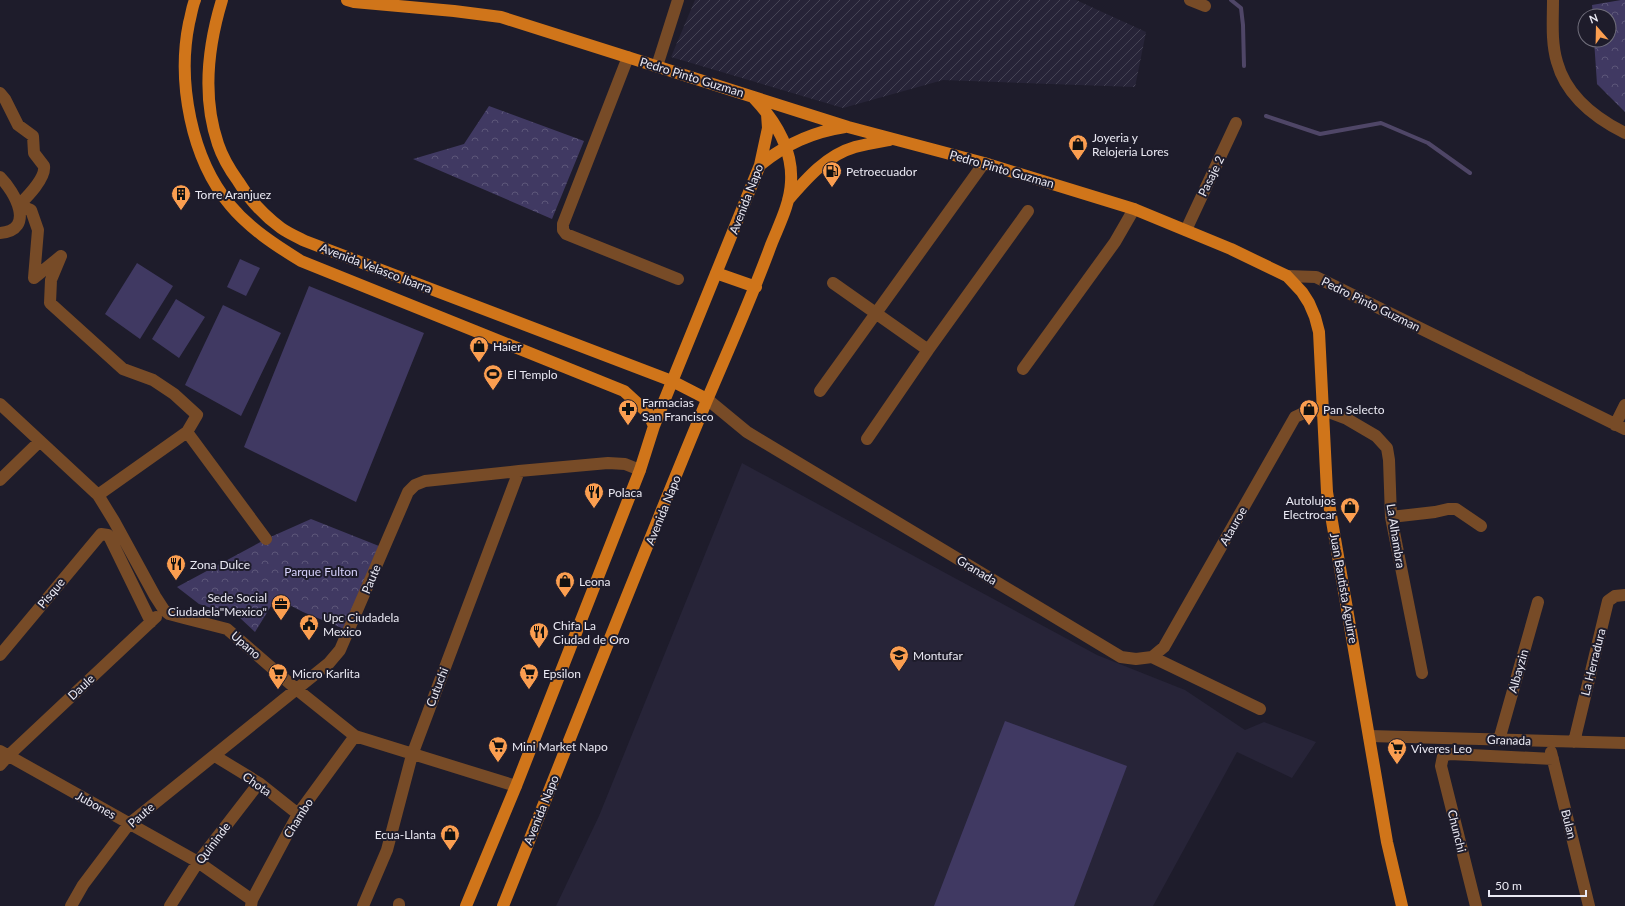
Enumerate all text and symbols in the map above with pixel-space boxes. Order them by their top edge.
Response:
north arrow [1577,8,1617,48]
text: N [1587,11,1600,26]
street label: Pedro Pinto Guzman [638,54,746,100]
place label: Joyeria y Relojeria Lores [1092,130,1169,159]
shop icon: Joyeria y Relojeria Lores [1067,133,1089,161]
street label: Pedro Pinto Guzman [948,147,1056,191]
street label: Pasaje 2 [1195,153,1227,199]
fuel station icon: Petroecuador [821,160,843,188]
street label: Avenida Napo [726,162,766,236]
place label: Petroecuador [846,164,918,179]
building icon: Torre Aranjuez [170,183,192,211]
place label: Torre Aranjuez [195,187,272,202]
street label: Avenida Velasco Ibarra [318,240,434,296]
street label: Pedro Pinto Guzman [1319,274,1423,334]
shop icon: Haier [468,335,490,363]
place label: Haier [493,339,522,354]
sports icon: El Templo [482,363,504,391]
place label: El Templo [507,367,558,382]
place label: Farmacias San Francisco [642,395,714,424]
pharmacy icon: Farmacias San Francisco [617,398,639,426]
shop icon: Pan Selecto [1298,398,1320,426]
place label: Pan Selecto [1323,402,1385,417]
street label: Avenida Napo [642,473,684,547]
restaurant icon: Polaca [583,481,605,509]
place label: Polaca [608,485,642,500]
place label: Autolujos Electrocar [1283,493,1337,522]
shop icon: Autolujos Electrocar [1339,496,1361,524]
street label: La Alhambra [1383,503,1409,569]
street label: Atauroe [1216,504,1250,548]
street label: Juan Bautista Aguirre [1327,532,1361,644]
street label: Granada [954,552,1000,588]
restaurant icon: Zona Dulce [165,553,187,581]
place label: Zona Dulce [190,557,250,572]
street label: Paute [358,562,384,596]
park label: Parque Fulton [284,564,358,579]
shop icon: Leona [554,570,576,598]
place label: Leona [579,574,611,589]
street label: Pisque [34,575,68,611]
place label: Sede Social Ciudadela"Mexico" [168,590,267,619]
office icon: Sede Social Ciudadela"Mexico" [270,593,292,621]
place label: Upc Ciudadela Mexico [323,610,399,639]
public building icon: Upc Ciudadela Mexico [298,613,320,641]
place label: Chifa La Ciudad de Oro [553,618,630,647]
restaurant icon: Chifa La Ciudad de Oro [528,621,550,649]
street label: La Herradura [1577,627,1609,697]
street label: Upano [228,628,264,662]
school or university icon: Montufar [888,644,910,672]
street label: Albayzin [1505,647,1531,695]
place label: Montufar [913,648,963,663]
supermarket icon: Micro Karlita [267,662,289,690]
supermarket icon: Epsilon [518,662,540,690]
street label: Cutuchi [423,665,451,709]
place label: Micro Karlita [292,666,360,681]
place label: Epsilon [543,666,581,681]
street label: Daule [65,671,97,703]
street label: Granada [1487,732,1531,748]
supermarket icon: Mini Market Napo [487,735,509,763]
supermarket icon: Viveres Leo [1386,737,1408,765]
place label: Mini Market Napo [512,739,608,754]
place label: Viveres Leo [1411,741,1472,756]
street label: Chota [240,769,274,799]
street label: Avenida Napo [520,773,562,847]
street label: Jubones [73,788,119,822]
street label: Chambo [280,795,316,841]
street label: Paute [125,799,157,831]
street label: Chunchi [1444,808,1470,854]
street label: Bulan [1558,808,1580,840]
street label: Quininde [192,819,234,867]
shop icon: Ecua-Llanta [439,823,461,851]
place label: Ecua-Llanta [375,827,436,842]
scale bar [1489,872,1586,898]
text: 50 m [1495,878,1522,893]

